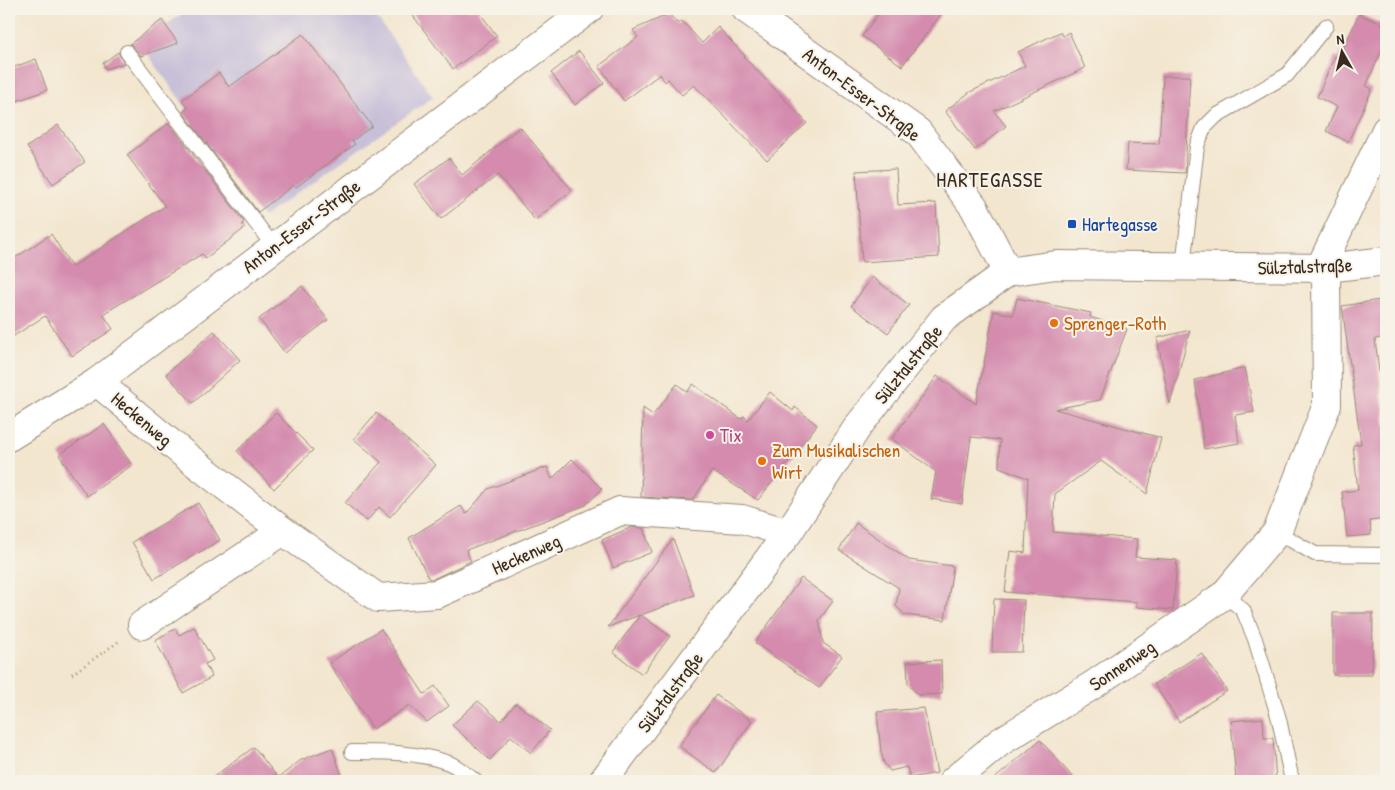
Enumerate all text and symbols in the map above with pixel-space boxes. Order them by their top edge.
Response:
north arrow [1318,28,1368,78]
text: N [1335,29,1346,49]
street label: Anton-Esser-Straße [798,41,927,147]
district label: HARTEGASSE [936,165,1044,194]
street label: Anton-Esser-Straße [237,173,366,279]
place label: Hartegasse [1082,211,1158,237]
marker: Hartegasse [1066,218,1078,230]
street label: Sülztalstraße [1257,251,1353,281]
place label: Sprenger-Roth [1064,310,1166,336]
marker: Sprenger-Roth [1048,317,1060,329]
street label: Sülztalstraße [868,319,948,409]
street label: Heckenweg [106,386,178,452]
place label: Tix [720,422,742,448]
marker: Tix [704,429,716,441]
place label: Zum Musikalischen Wirt [772,437,900,485]
marker: Zum Musikalischen Wirt [756,455,768,467]
street label: Heckenweg [488,527,564,581]
street label: Sonnenweg [1084,633,1160,697]
street label: Sülztalstraße [631,646,709,738]

